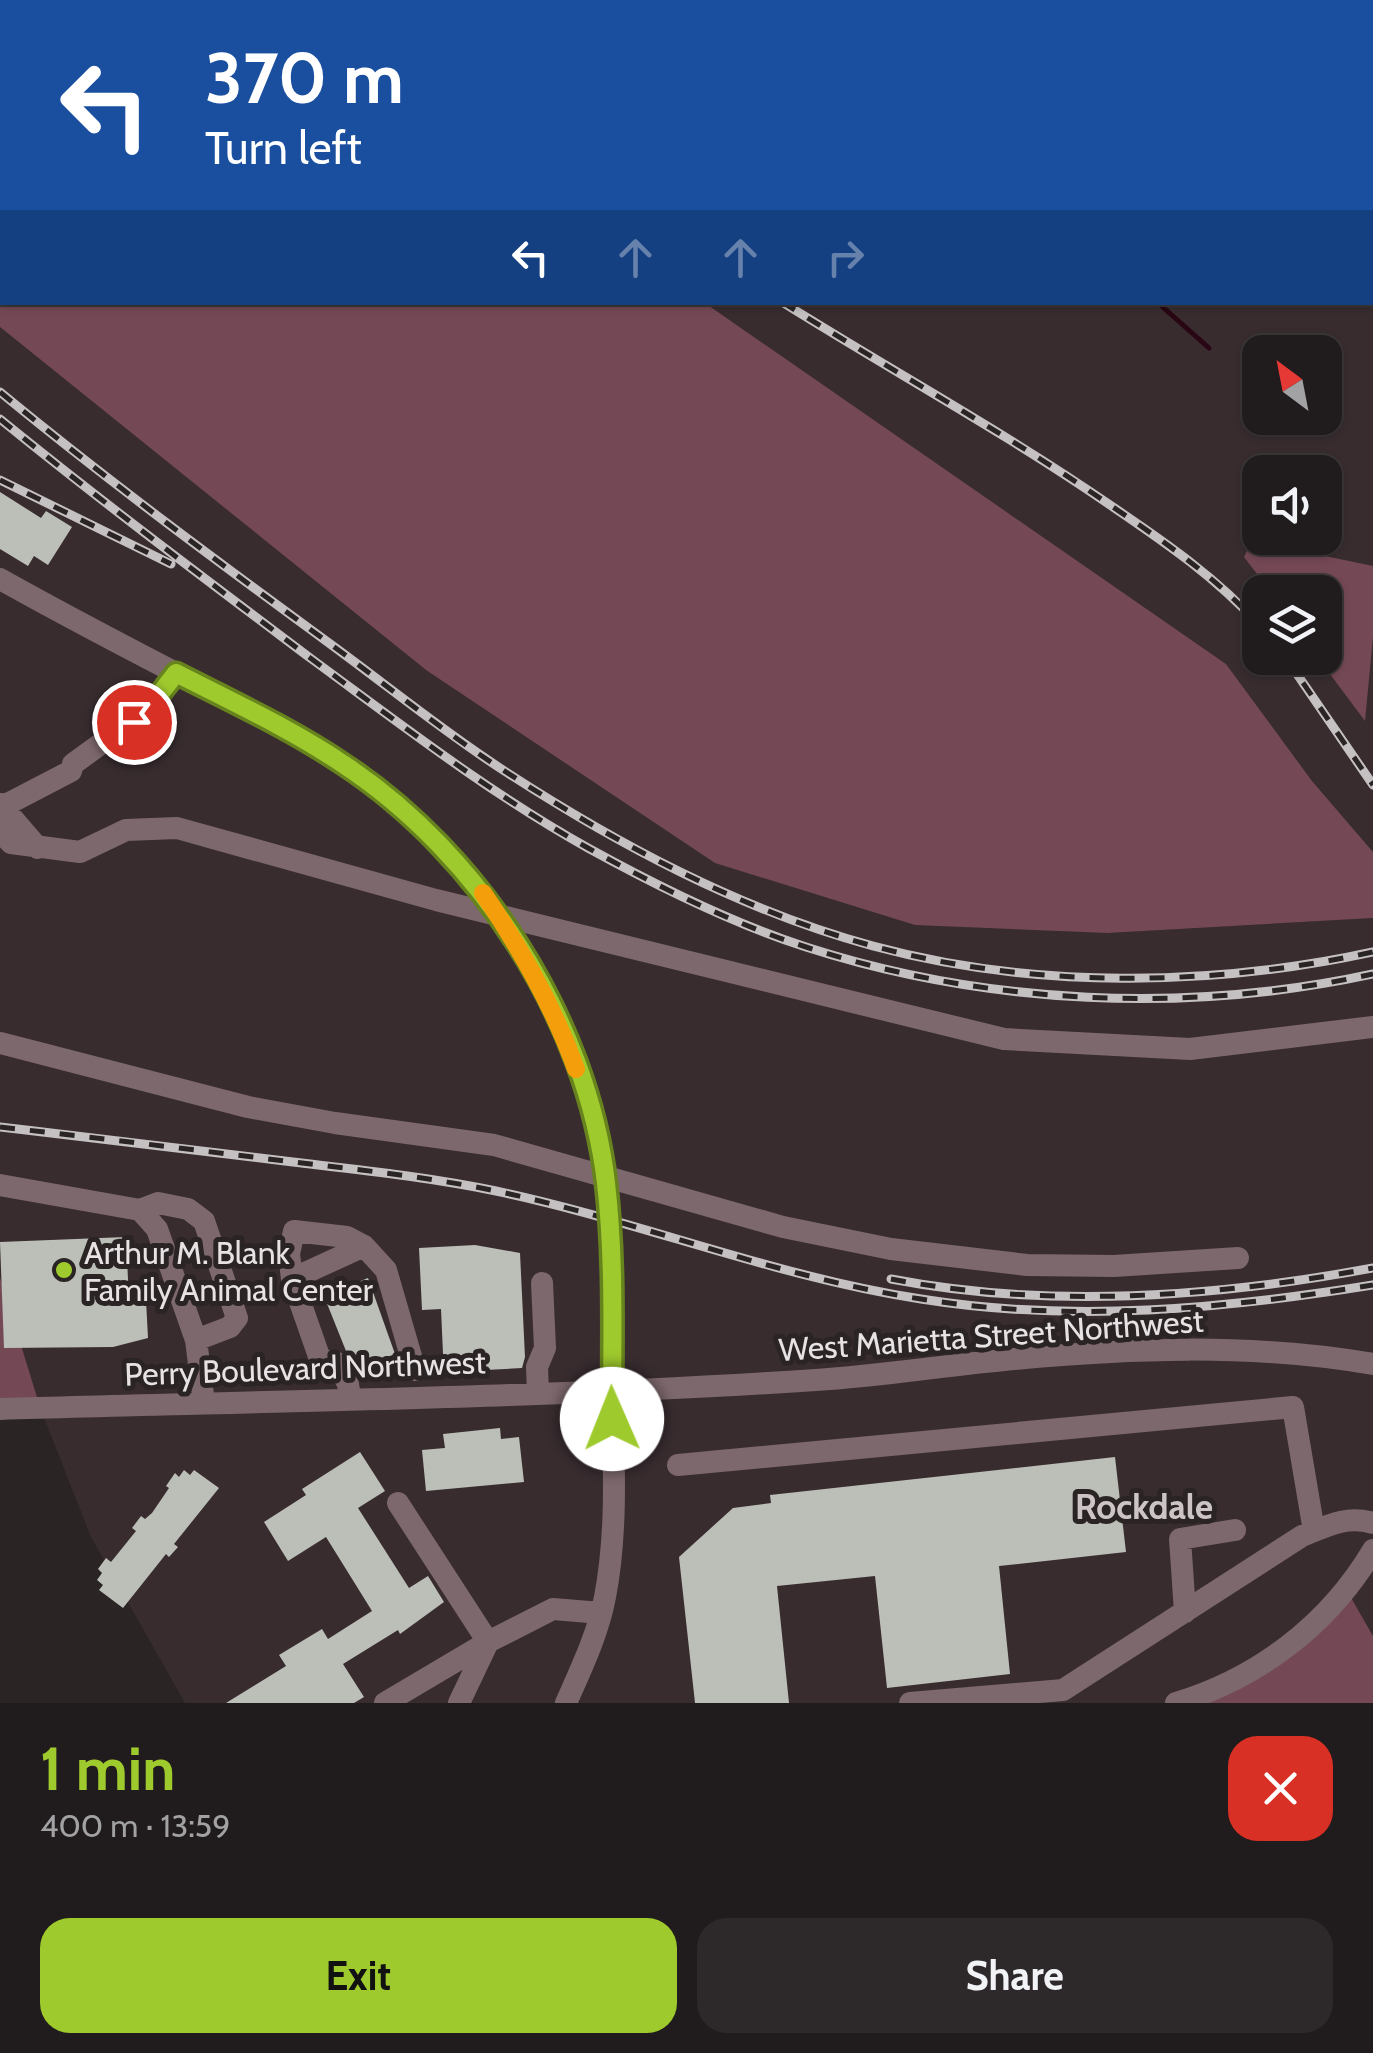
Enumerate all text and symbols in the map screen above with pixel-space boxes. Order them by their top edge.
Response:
text: 370 m [205,35,404,121]
icon: left [40,40,170,170]
text: Turn left [205,121,362,175]
icon: left [503,230,558,285]
icon: ahead [608,230,663,285]
icon: ahead [713,230,768,285]
icon: right [818,230,873,285]
north arrow [1242,335,1342,435]
map controls [1242,335,1342,675]
button: sound [1242,455,1342,555]
button: layers [1242,575,1342,675]
pin [92,680,177,765]
icon: arrive [107,695,162,750]
place label: Arthur M. Blank Family Animal Center [84,1233,374,1309]
marker: Arthur M. Blank Family Animal Center [53,1259,75,1281]
street label: West Marietta Street Northwest [777,1301,1205,1369]
street label: Perry Boulevard Northwest [124,1342,487,1394]
position arrow [560,1367,664,1471]
district label: Rockdale [1075,1485,1213,1528]
text: 1 min [40,1732,175,1805]
button: close [1228,1736,1333,1841]
text: 400 m · 13:59 [40,1806,230,1845]
button: Exit [40,1918,677,2033]
button: Share [697,1918,1333,2033]

